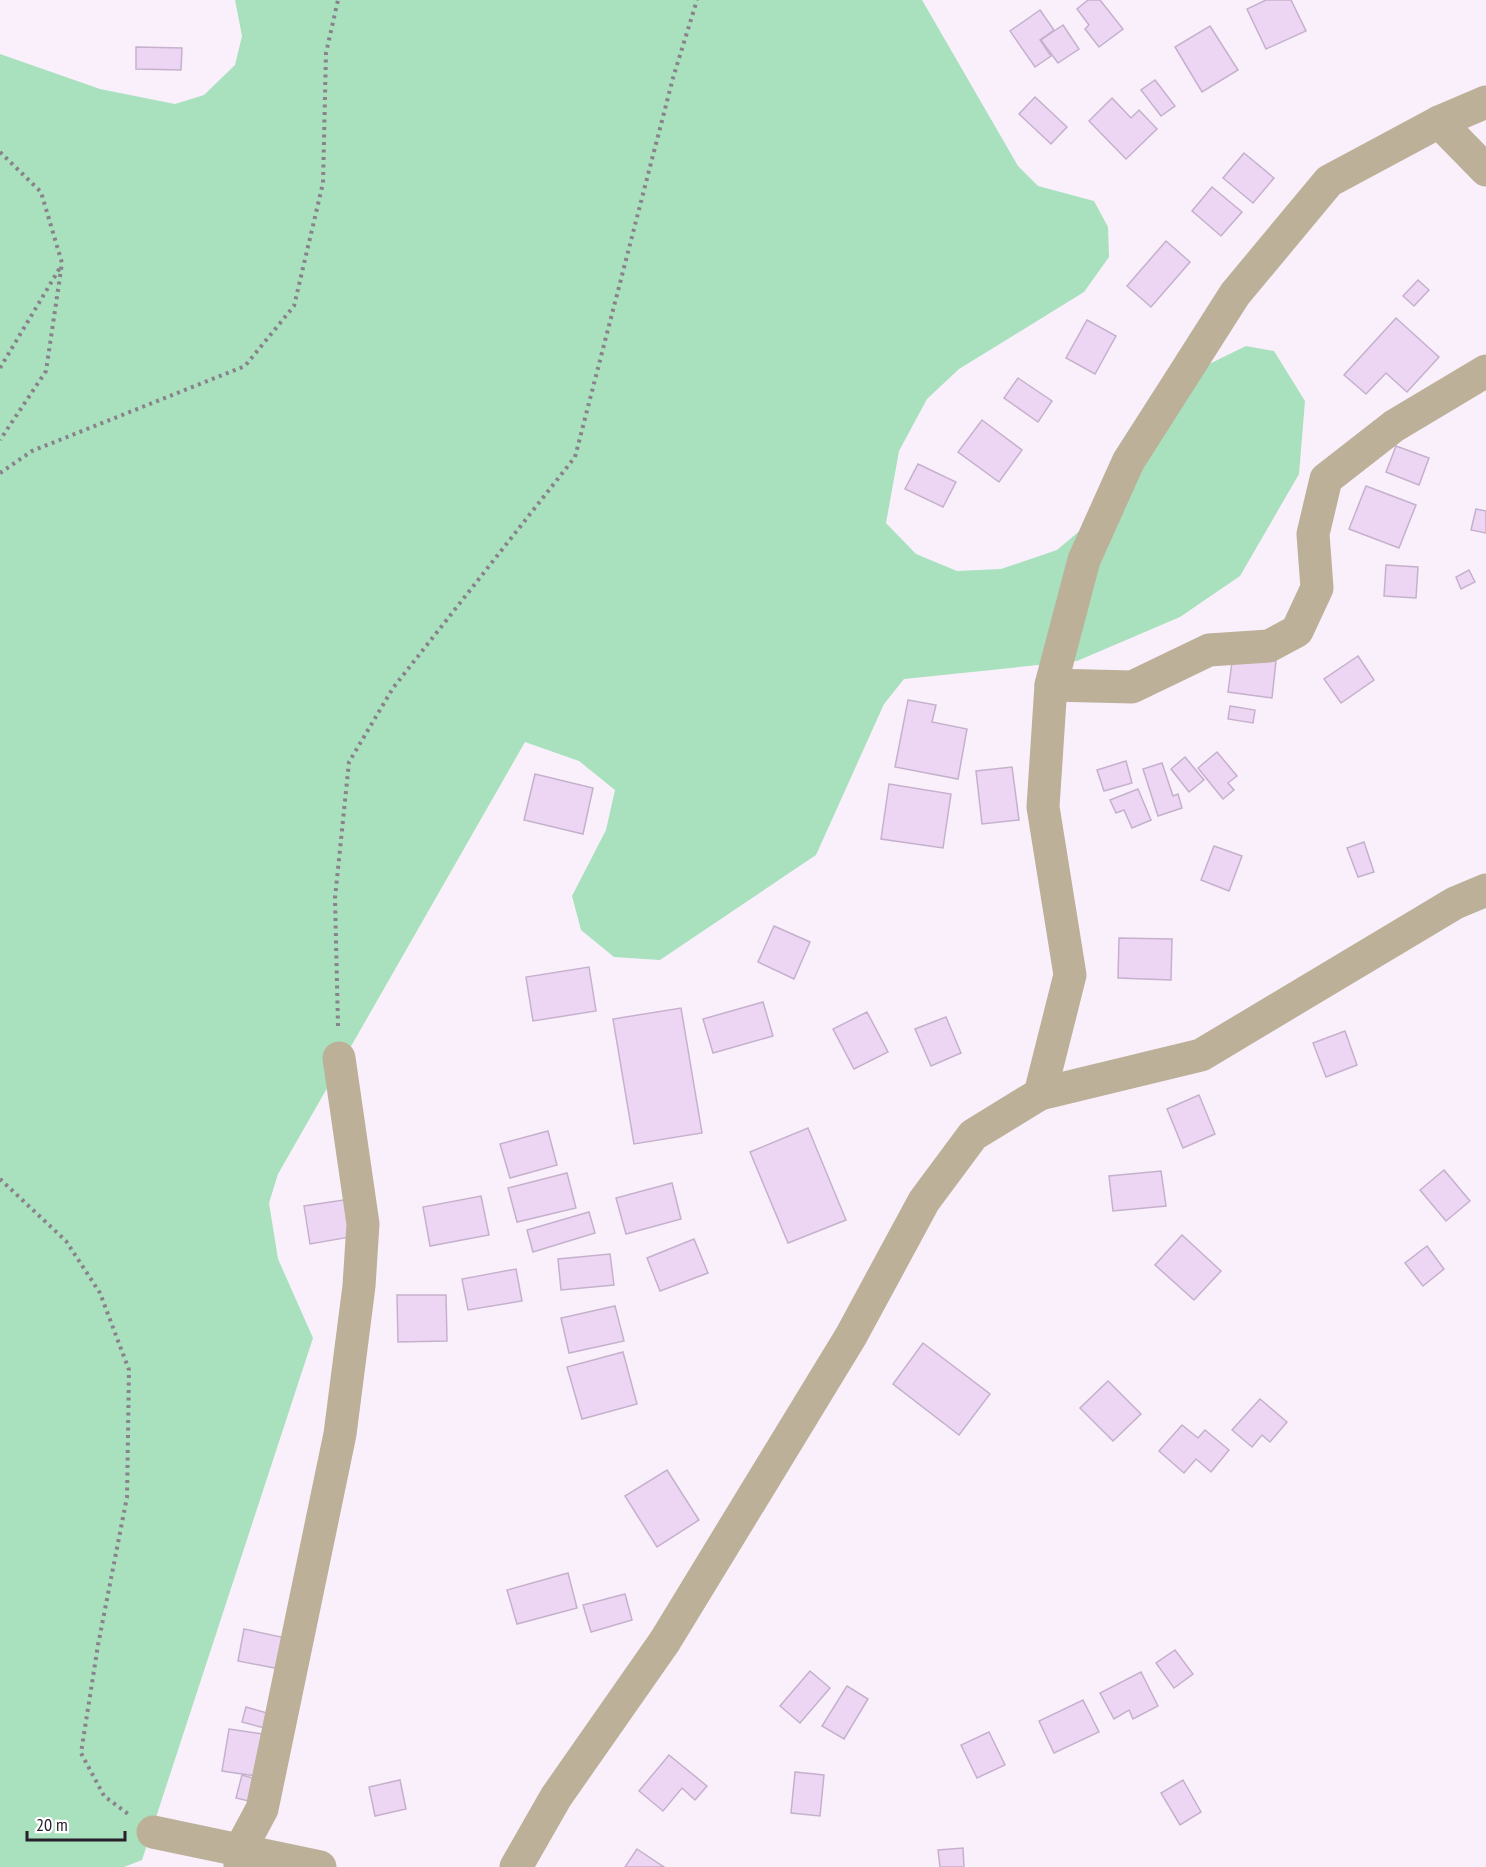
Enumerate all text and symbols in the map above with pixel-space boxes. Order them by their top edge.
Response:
scale bar [27,1804,124,1842]
text: 20 m [36,1813,68,1836]

